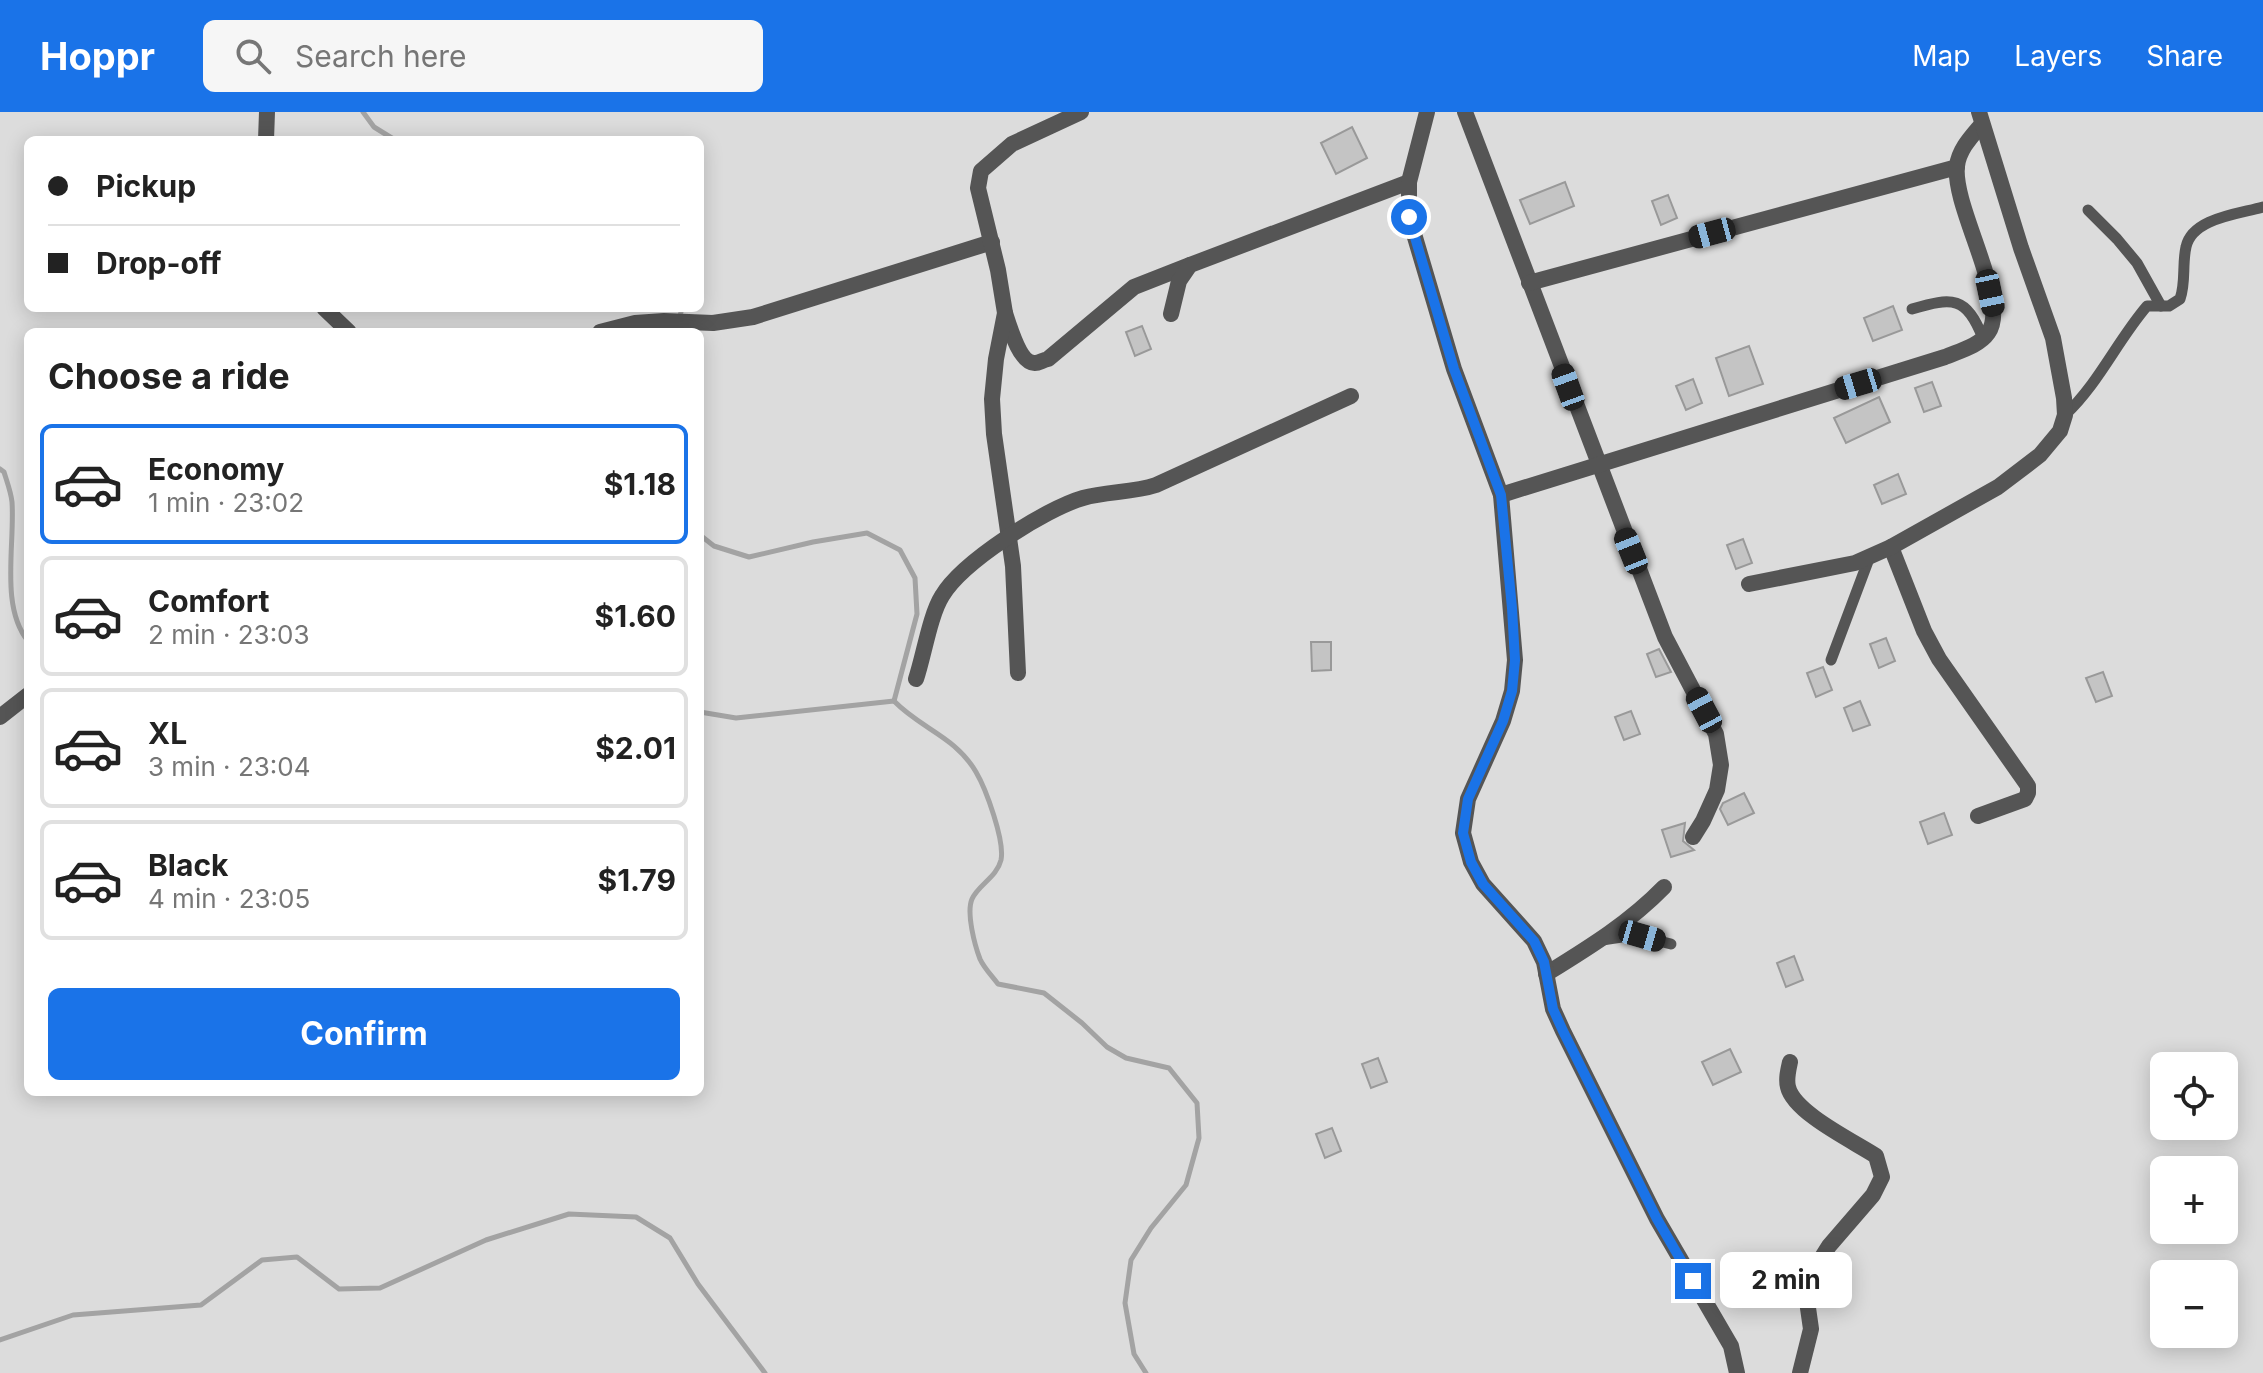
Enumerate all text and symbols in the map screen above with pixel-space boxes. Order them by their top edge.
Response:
search box [203,20,763,92]
text: Hoppr [40,33,155,79]
icon: search [231,34,275,78]
text: Search here [295,38,467,74]
text: Map [1912,39,1970,73]
text: Layers [2014,39,2102,73]
text: Share [2146,39,2223,73]
text: Pickup [96,168,196,204]
route start [1391,199,1427,235]
car [1686,215,1738,251]
text: Drop-off [96,245,222,281]
car [1973,267,2007,319]
text: Choose a ride [48,354,290,398]
car [1549,360,1587,414]
car [1832,366,1884,402]
icon: car [52,448,124,520]
text: Economy [148,451,284,487]
text: $1.18 [604,466,676,502]
text: 1 min · 23:02 [148,487,304,518]
car [1611,524,1651,578]
icon: car [52,580,124,652]
text: Comfort [148,583,269,619]
text: $1.60 [595,598,676,634]
text: 2 min · 23:03 [148,619,310,650]
car [1682,683,1726,737]
icon: car [52,712,124,784]
text: XL [148,715,187,751]
text: $2.01 [595,730,676,766]
text: 3 min · 23:04 [148,751,311,782]
icon: car [52,844,124,916]
text: Black [148,847,228,883]
text: $1.79 [598,862,676,898]
text: 4 min · 23:05 [148,883,310,914]
car [1616,918,1668,954]
button: Confirm [48,988,680,1080]
map controls [2150,1052,2238,1348]
button: locate [2150,1052,2238,1140]
button: + [2150,1156,2238,1244]
callout: 2 min [1721,1253,1853,1309]
button: − [2150,1260,2238,1348]
route end [1675,1263,1711,1299]
text: 2 min [1751,1264,1821,1295]

